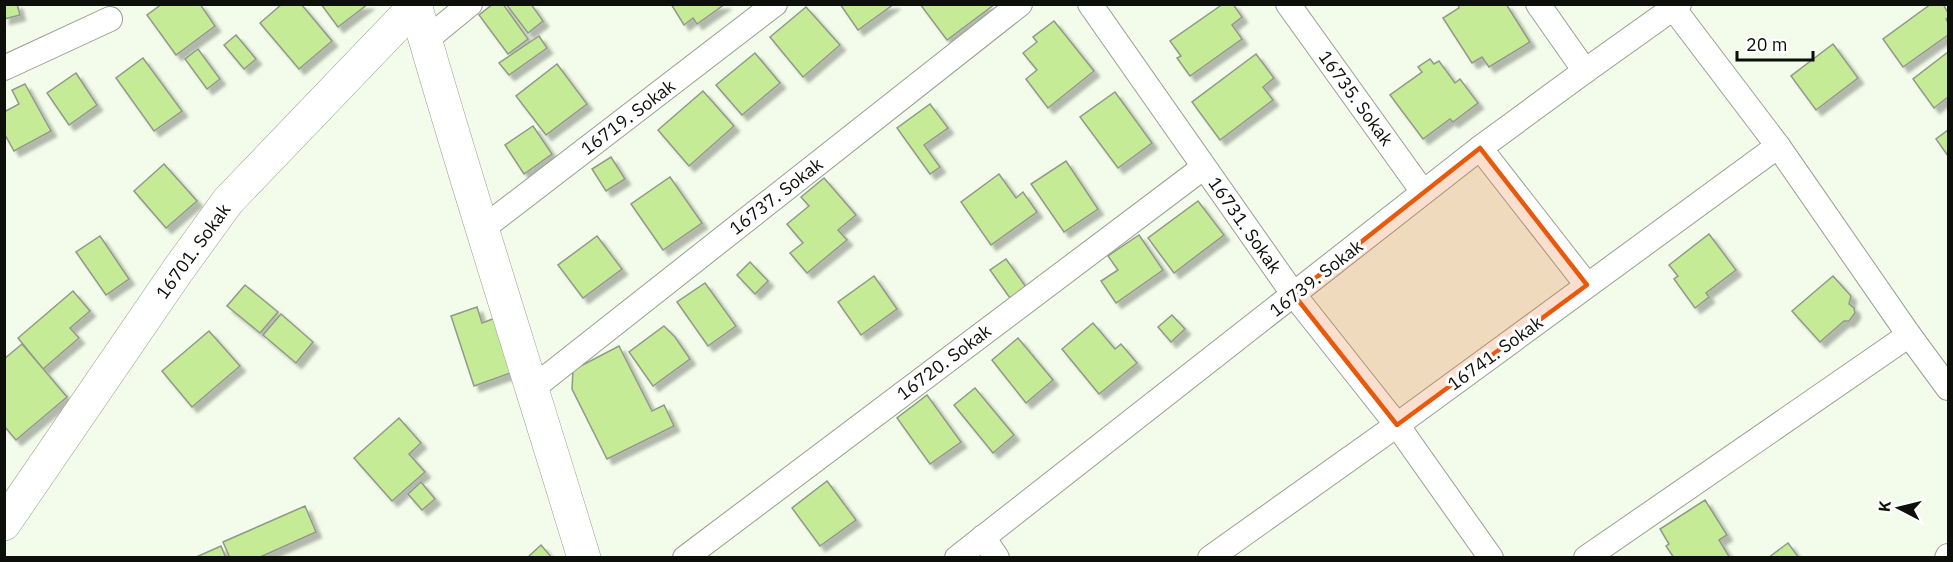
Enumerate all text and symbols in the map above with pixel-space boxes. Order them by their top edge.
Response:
scale bar [1737,24,1814,62]
text: 20 m [1746,33,1788,56]
street label: 16735. Sokak [1314,46,1399,151]
street label: 16719. Sokak [576,74,680,160]
street label: 16737. Sokak [725,152,828,240]
street label: 16731. Sokak [1203,172,1287,278]
street label: 16701. Sokak [151,198,236,303]
street label: 16739. Sokak [1265,234,1368,322]
street label: 16741. Sokak [1443,310,1548,395]
street label: 16720. Sokak [892,319,996,405]
north arrow [1869,478,1929,538]
text: K [1874,499,1895,513]

